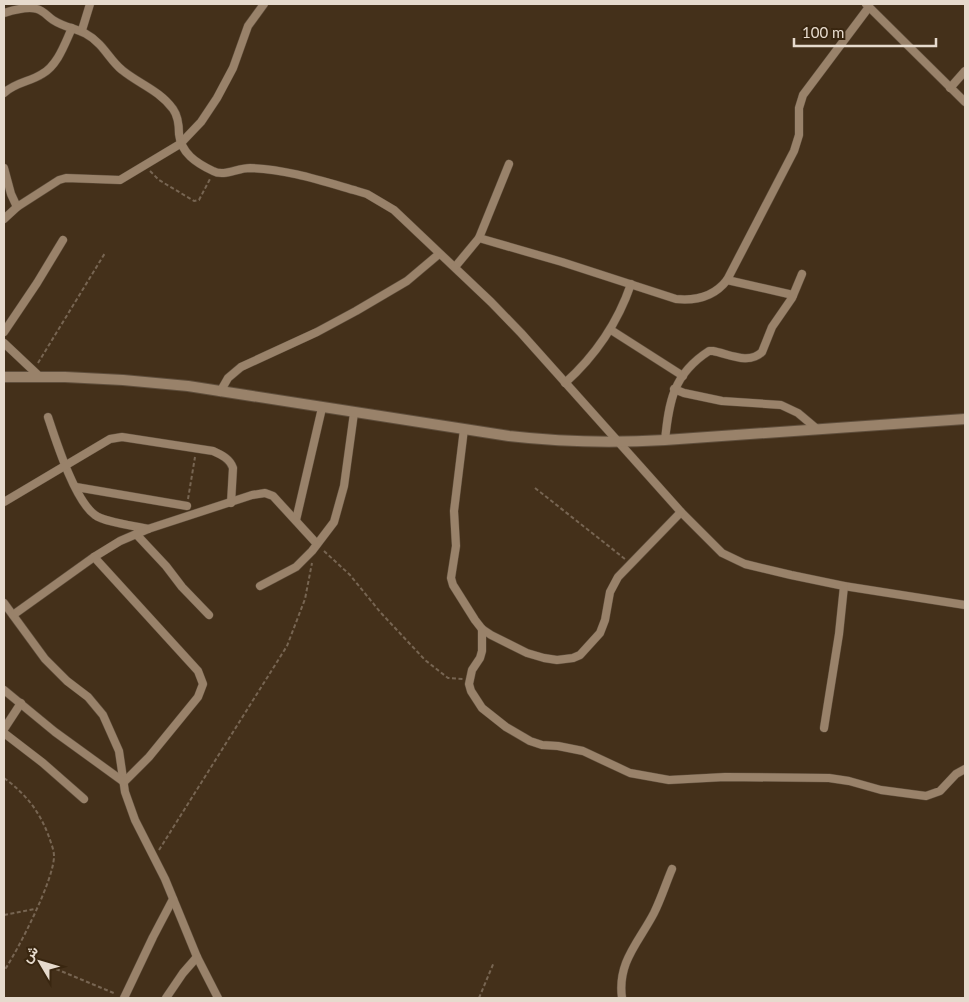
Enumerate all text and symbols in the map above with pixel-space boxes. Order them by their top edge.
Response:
scale bar [794,15,936,47]
text: 100 m [802,23,844,41]
north arrow [15,937,65,987]
text: ش [17,942,42,966]

